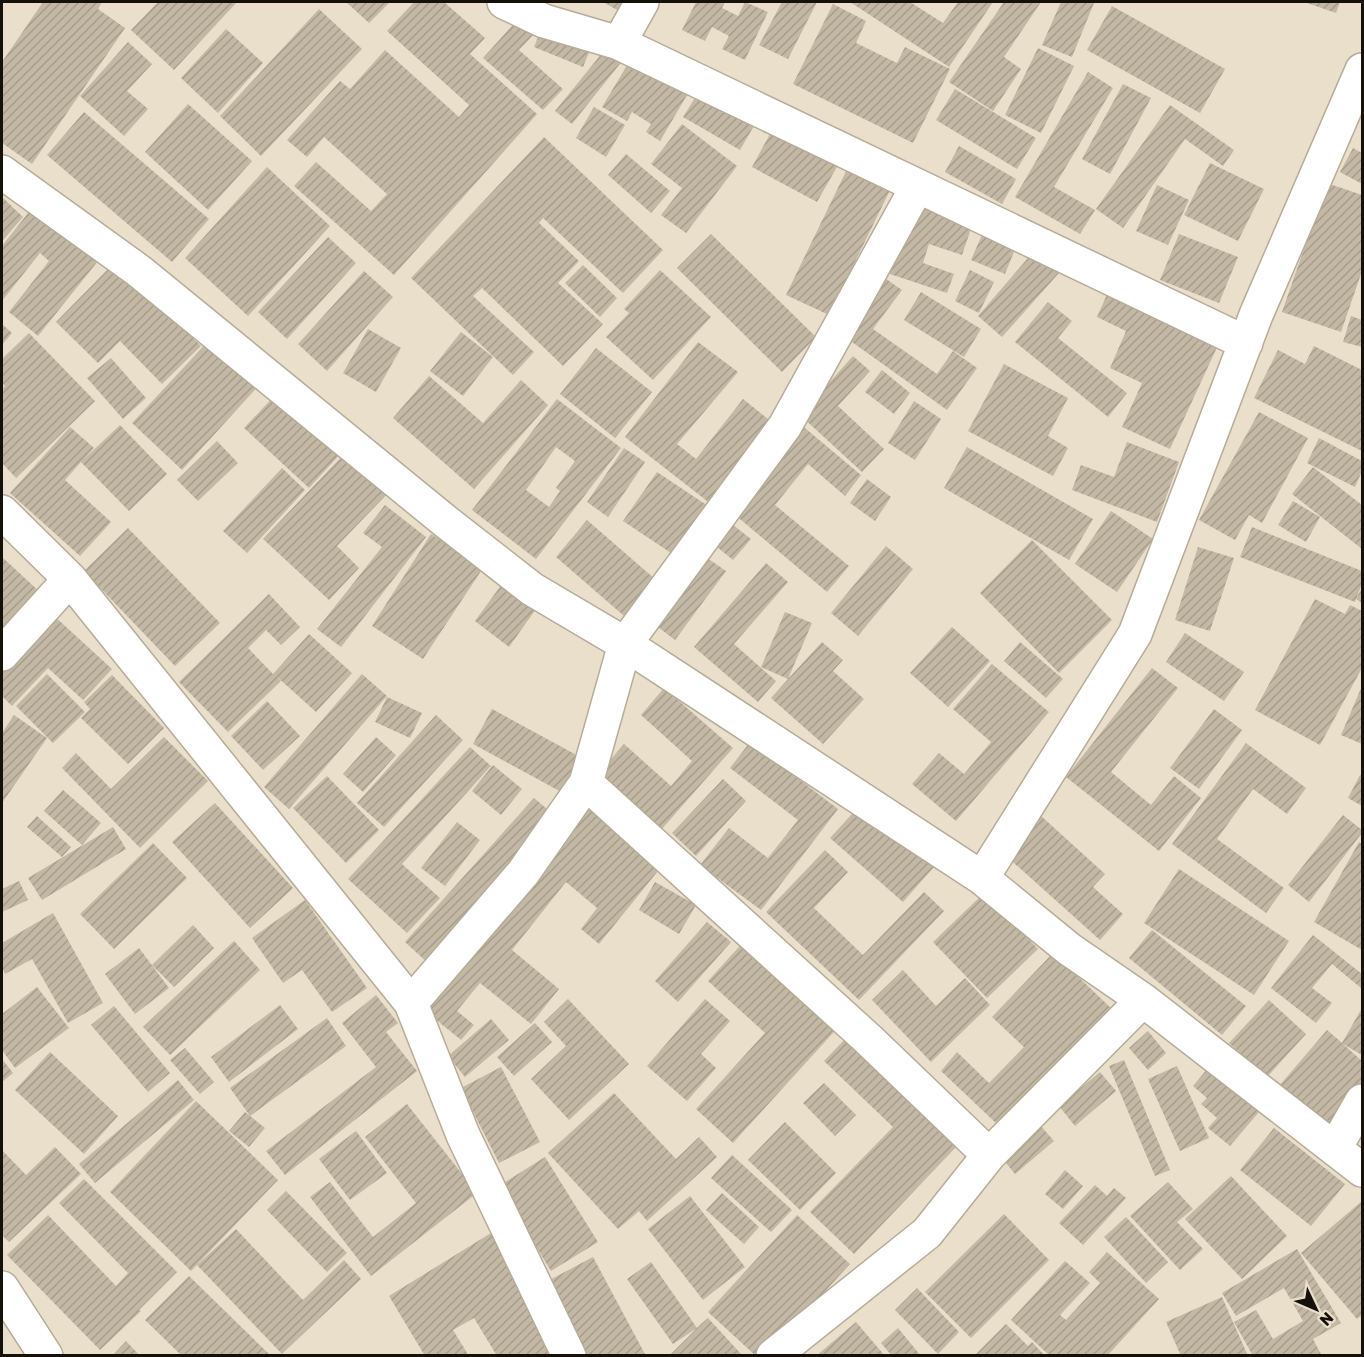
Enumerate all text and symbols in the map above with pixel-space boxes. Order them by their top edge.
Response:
north arrow [1286,1279,1346,1339]
text: N [1316,1308,1337,1330]

